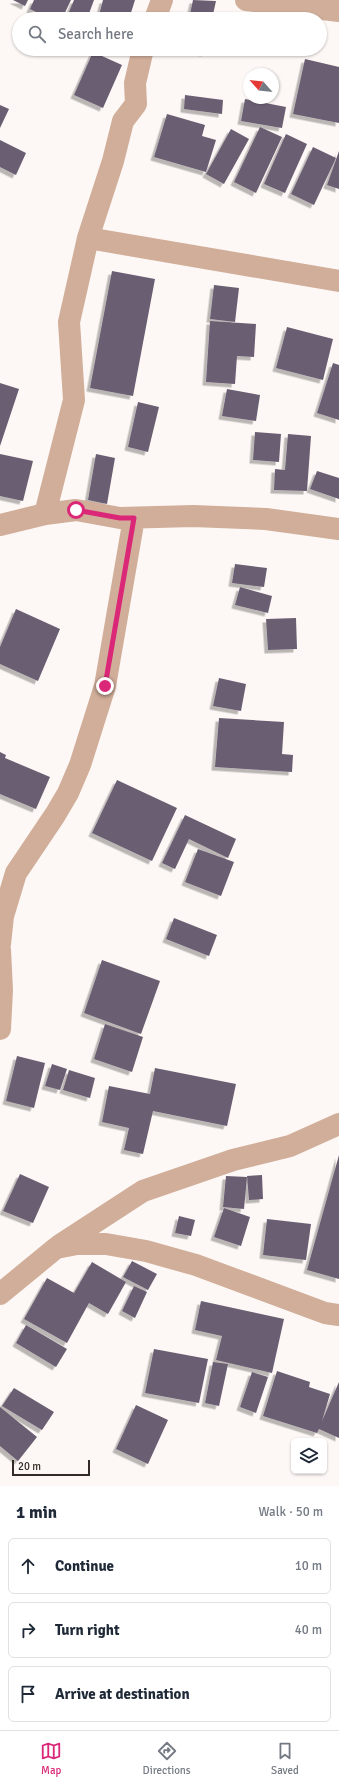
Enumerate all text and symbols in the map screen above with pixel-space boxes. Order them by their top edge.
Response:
search box [12,12,327,56]
icon: search [26,23,48,45]
text: Search here [58,25,134,43]
north arrow [243,68,279,104]
route start [67,501,85,519]
route end [96,677,114,695]
map controls [291,1438,327,1474]
button: layers [291,1438,327,1474]
scale bar [12,1458,90,1477]
text: 20 m [18,1460,41,1473]
text: 1 min [16,1502,57,1523]
text: Walk · 50 m [259,1504,323,1520]
icon: ahead [17,1555,39,1577]
text: Continue [55,1557,114,1575]
text: 10 m [295,1558,322,1574]
icon: right [17,1619,39,1641]
text: Turn right [55,1621,120,1639]
text: 40 m [295,1622,322,1638]
icon: arrive [17,1683,39,1705]
text: Arrive at destination [55,1685,190,1703]
tab: Map [40,1740,62,1777]
tab: Directions [143,1740,191,1777]
tab: Saved [271,1740,299,1777]

